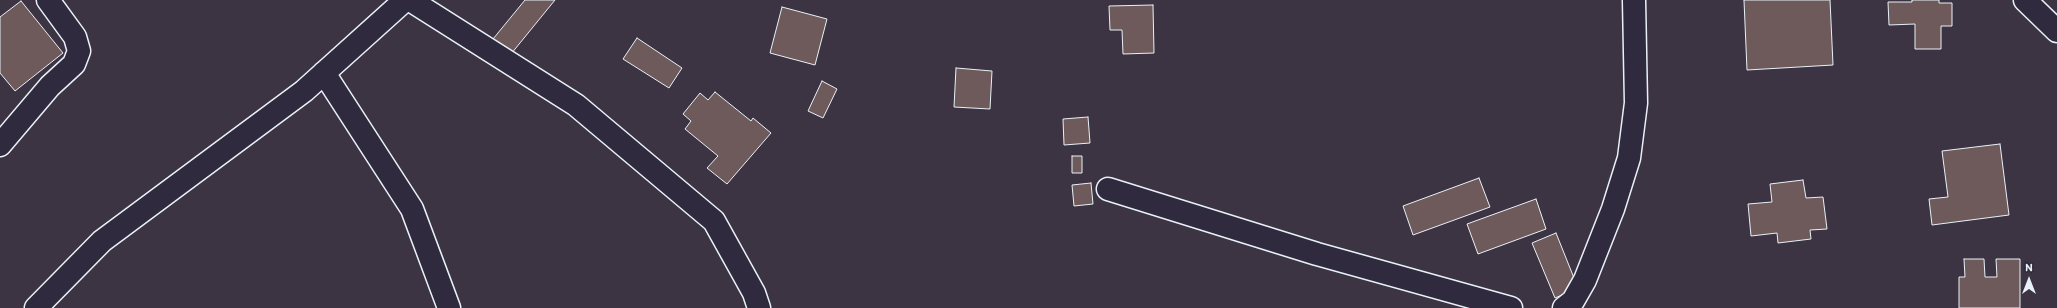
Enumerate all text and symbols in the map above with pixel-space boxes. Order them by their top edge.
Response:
north arrow [2009,260,2049,300]
text: N [2025,261,2033,274]

